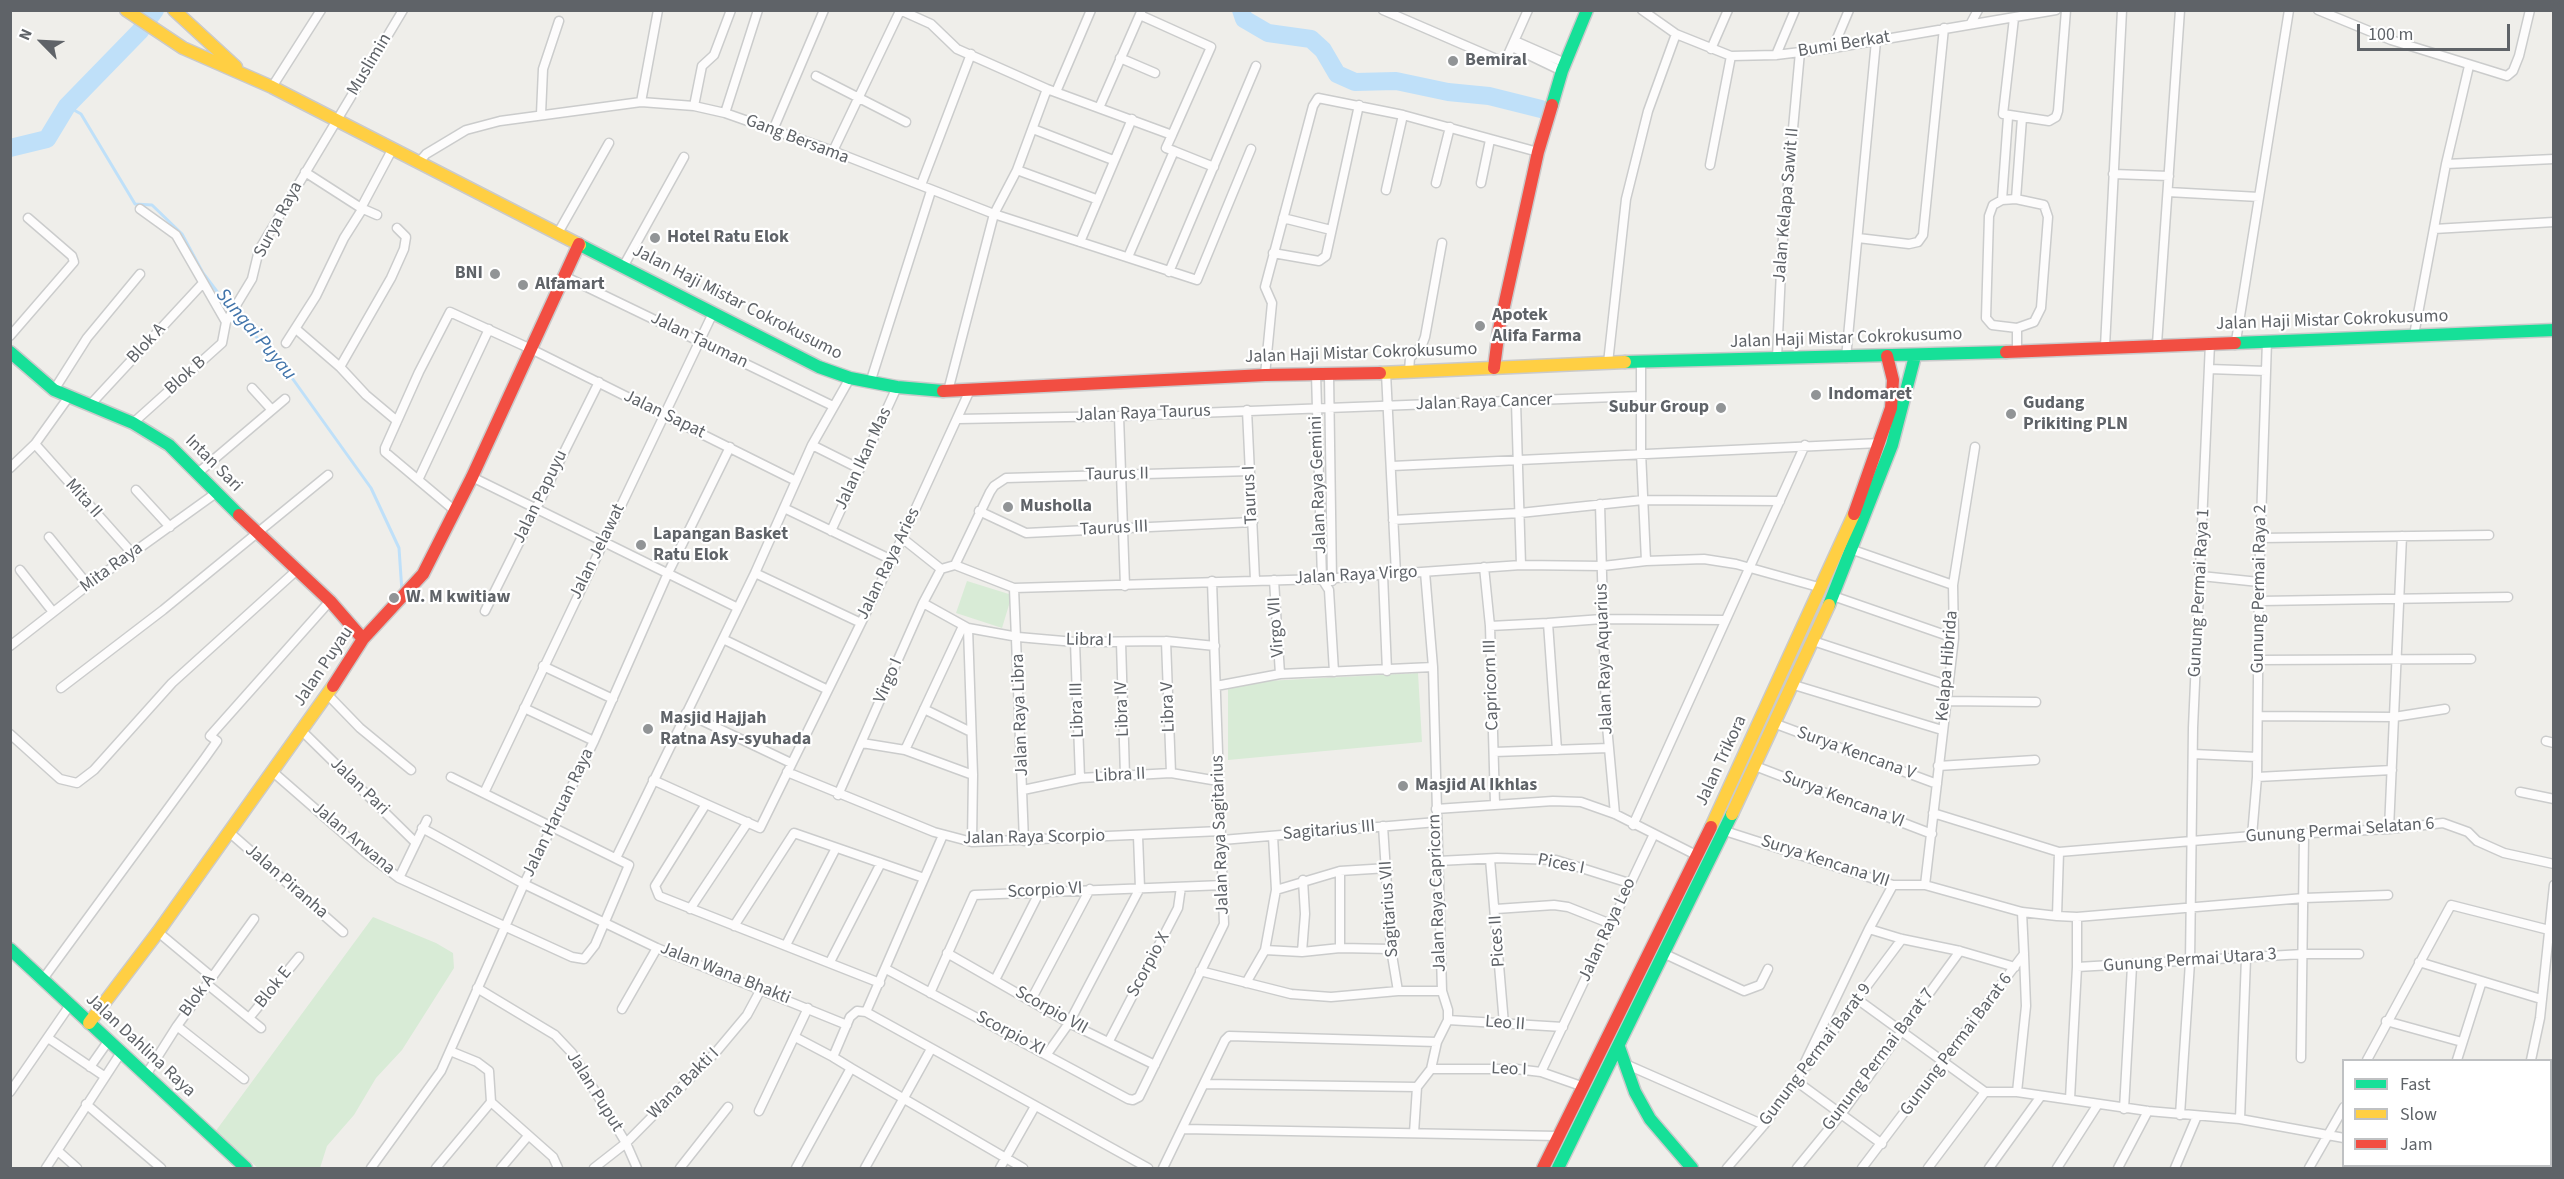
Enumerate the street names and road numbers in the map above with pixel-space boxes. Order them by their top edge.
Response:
street label: Bumi Berkat [1797,27,1891,63]
street label: Muslimin [343,30,397,100]
street label: Gang Bersama [742,110,852,170]
street label: Jalan Kelapa Sawit II [1769,127,1805,283]
street label: Surya Raya [250,178,308,262]
street label: Jalan Haji Mistar Cokrokusumo [628,241,846,365]
street label: Jalan Haji Mistar Cokrokusumo [2215,306,2449,336]
street label: Jalan Tauman [647,308,751,374]
street label: Blok A [123,319,171,369]
street label: Jalan Haji Mistar Cokrokusumo [1729,324,1963,354]
street label: Jalan Haji Mistar Cokrokusumo [1244,339,1478,369]
street label: Blok B [161,352,211,400]
street label: Jalan Sapat [620,386,708,444]
street label: Jalan Raya Cancer [1415,390,1553,416]
street label: Jalan Raya Taurus [1075,401,1211,427]
street label: Jalan Ikan Mas [831,404,897,514]
street label: Jalan Raya Gemini [1306,415,1332,555]
street label: Intan Sari [180,431,246,497]
street label: Jalan Papuyu [509,447,573,547]
street label: Taurus II [1085,464,1149,486]
street label: Taurus I [1239,465,1263,525]
street label: Mita II [60,475,106,523]
street label: Jalan Jelawat [566,501,630,603]
street label: Gunung Permai Raya 2 [2248,504,2272,674]
street label: Jalan Raya Aries [853,505,925,623]
street label: Gunung Permai Raya 1 [2185,508,2215,678]
street label: Taurus III [1079,516,1149,542]
street label: Mita Raya [76,538,148,598]
street label: Jalan Raya Virgo [1294,562,1418,590]
street label: Jalan Raya Aquarius [1592,583,1618,735]
street label: Virgo VII [1264,596,1290,658]
street label: Kelapa Hibrida [1932,610,1964,722]
street label: Jalan Puyau [289,623,359,711]
street label: Libra I [1066,630,1112,652]
street label: Capricorn III [1480,639,1504,731]
street label: Jalan Raya Libra [1008,653,1034,777]
street label: Virgo I [870,655,908,707]
street label: Libra IV [1111,681,1135,737]
street label: Libra V [1157,681,1181,733]
street label: Libra III [1066,682,1090,738]
street label: Jalan Trikora [1692,712,1752,810]
street label: Surya Kencana V [1794,723,1918,785]
street label: Jalan Haruan Raya [518,745,600,881]
street label: Jalan Pari [325,754,393,820]
street label: Jalan Raya Sagitarius [1207,755,1235,915]
street label: Libra II [1094,764,1146,788]
street label: Surya Kencana VI [1779,767,1907,833]
street label: Jalan Arwana [307,798,399,880]
street label: Jalan Raya Capricorn [1424,813,1452,973]
street label: Gunung Permai Selatan 6 [2245,814,2435,848]
street label: Sagitarius III [1282,816,1376,846]
street label: Jalan Raya Scorpio [963,826,1105,850]
street label: Surya Kencana VII [1758,831,1892,893]
street label: Jalan Piranha [240,840,332,924]
street label: Pices I [1536,850,1586,880]
street label: Sagitarius VII [1376,860,1404,958]
street label: Jalan Raya Leo [1575,875,1641,985]
street label: Scorpio VI [1007,878,1083,904]
street label: Pices II [1485,914,1511,968]
street label: Scorpio X [1123,929,1175,1001]
street label: Jalan Wana Bhakti [657,938,793,1010]
street label: Gunung Permai Utara 3 [2103,944,2277,978]
street label: Blok E [251,963,297,1013]
street label: Gunung Permai Barat 6 [1896,969,2018,1121]
street label: Blok A [175,971,221,1021]
street label: Gunung Permai Barat 9 [1755,979,1877,1131]
street label: Scorpio VII [1011,982,1091,1040]
street label: Gunung Permai Barat 7 [1818,984,1940,1136]
street label: Jalan Dahlina Raya [80,989,200,1103]
street label: Scorpio XI [972,1007,1048,1061]
street label: Leo II [1484,1012,1526,1036]
street label: Wana Bakti I [644,1044,724,1124]
street label: Jalan Puput [561,1048,627,1136]
street label: Leo I [1491,1059,1527,1081]

